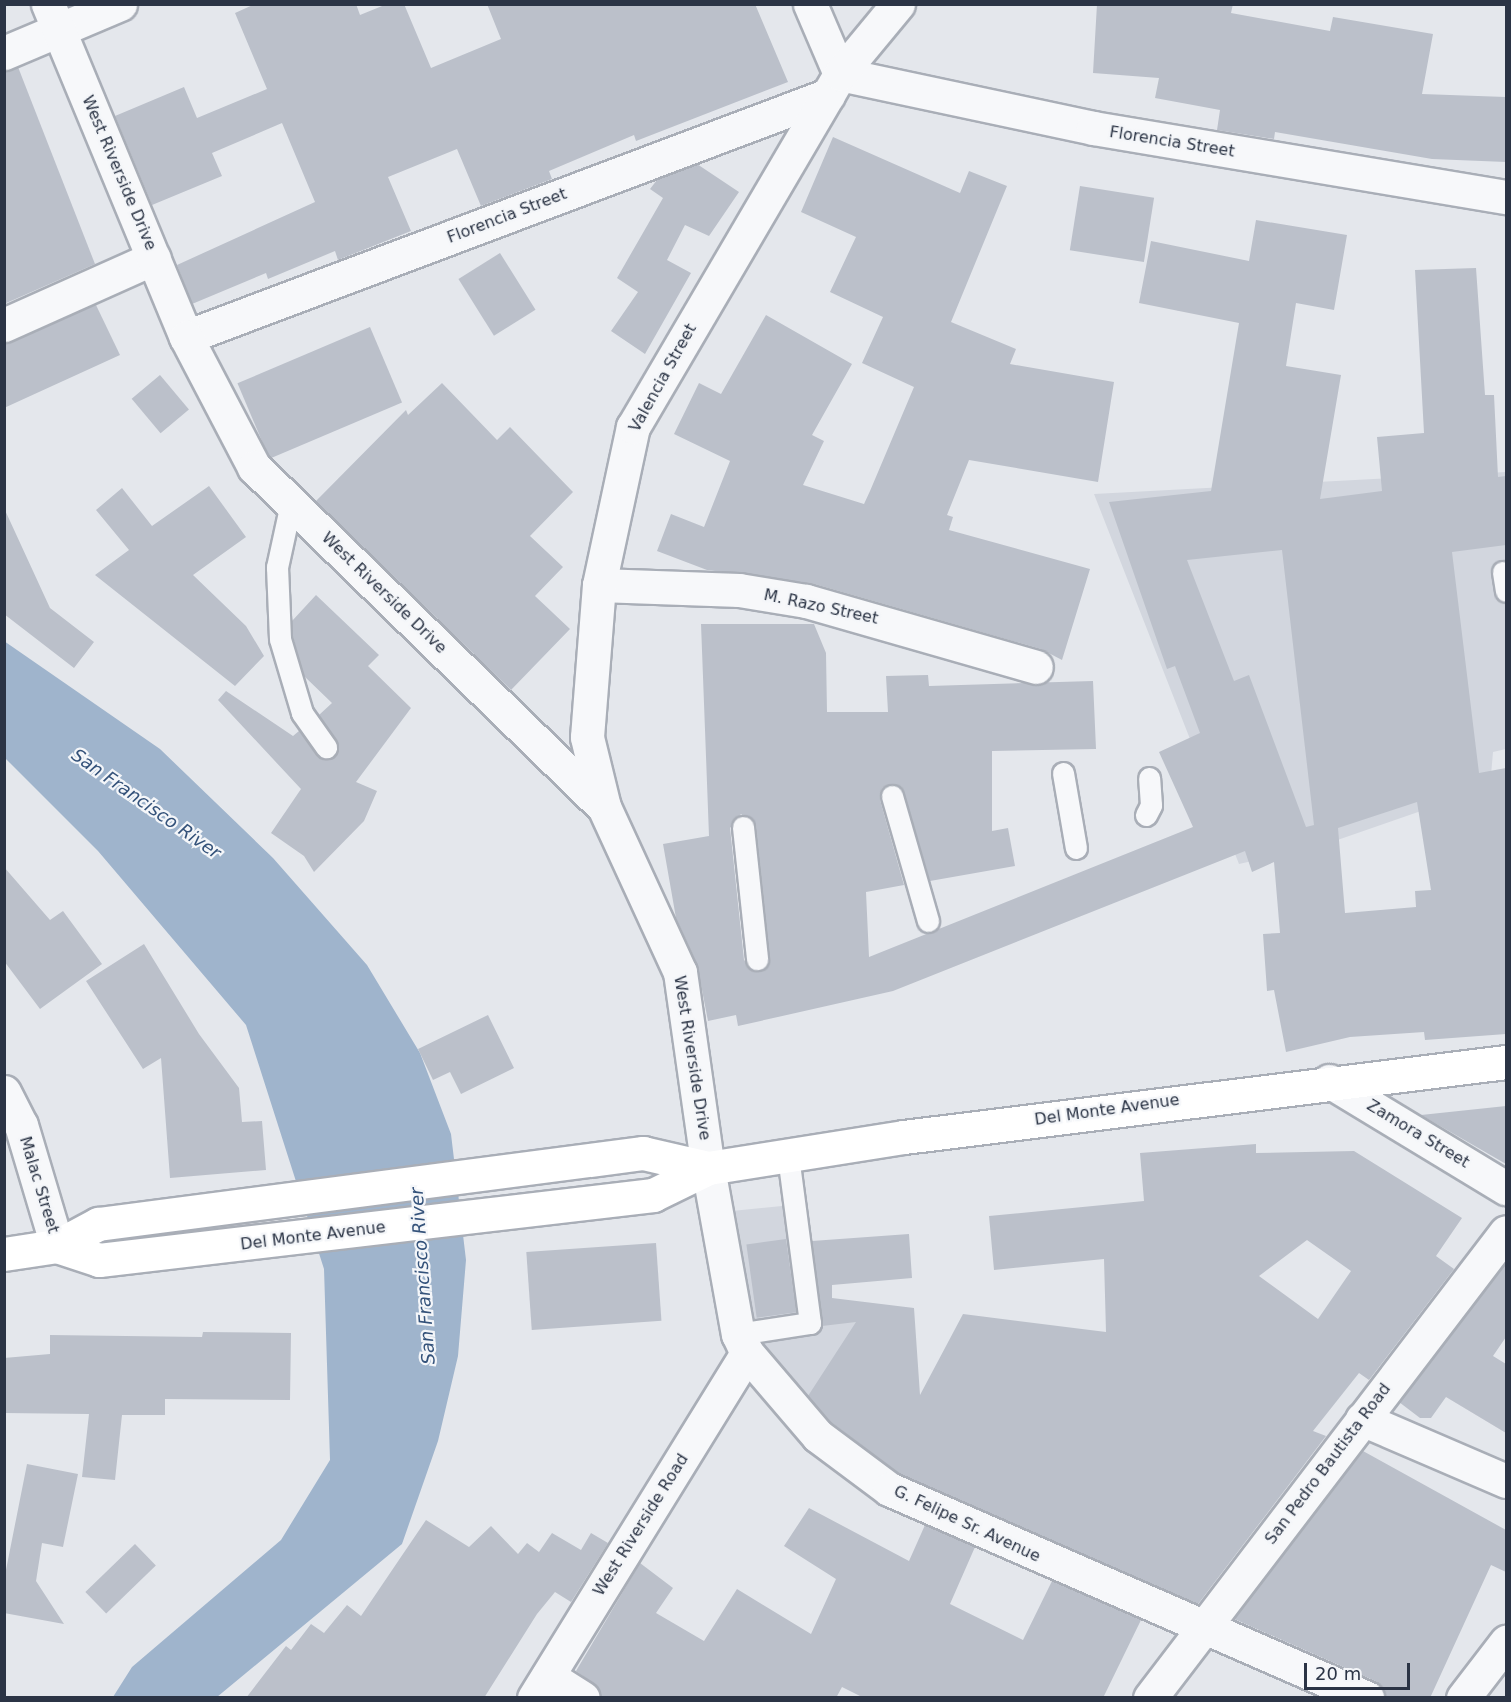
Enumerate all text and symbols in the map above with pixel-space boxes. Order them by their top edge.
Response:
street label: West Riverside Drive [78,93,160,253]
street label: Florencia Street [1108,123,1236,161]
street label: Florencia Street [445,184,569,248]
street label: Valencia Street [625,321,701,435]
street label: West Riverside Drive [317,528,451,658]
street label: M. Razo Street [762,586,880,628]
water label: San Francisco River [67,744,225,864]
street label: West Riverside Drive [670,974,714,1142]
street label: Del Monte Avenue [1033,1090,1181,1130]
street label: Zamora Street [1363,1096,1473,1172]
street label: Malac Street [15,1134,63,1236]
water label: San Francisco River [406,1187,440,1365]
street label: Del Monte Avenue [239,1218,387,1254]
street label: San Pedro Bautista Road [1261,1380,1395,1548]
street label: West Riverside Road [589,1450,693,1600]
street label: G. Felipe Sr. Avenue [891,1482,1043,1566]
scale bar [1307,1651,1414,1689]
text: 20 m [1315,1663,1361,1684]

